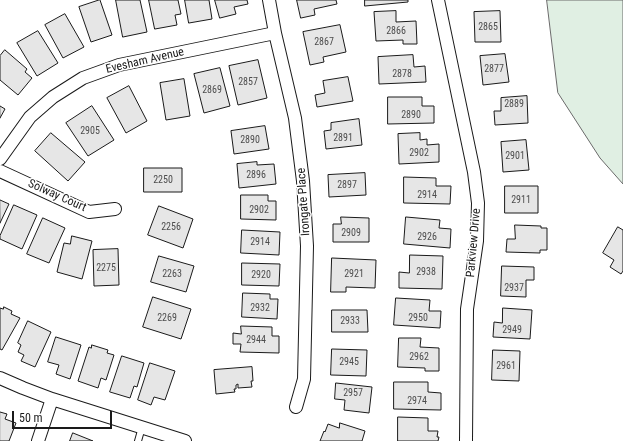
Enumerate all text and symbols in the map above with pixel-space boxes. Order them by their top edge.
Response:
house number: 2865 [478,21,498,33]
house number: 2866 [386,25,406,37]
house number: 2867 [314,36,334,48]
street label: Evesham Avenue [104,45,186,77]
house number: 2877 [484,63,504,75]
house number: 2878 [392,68,412,80]
house number: 2857 [238,76,258,88]
house number: 2869 [202,84,222,96]
house number: 2889 [504,98,524,110]
house number: 2890 [401,109,421,121]
house number: 2905 [80,125,100,137]
house number: 2891 [333,132,353,144]
house number: 2890 [240,134,260,146]
house number: 2902 [409,147,429,159]
house number: 2901 [505,150,525,162]
street label: Irongate Place [294,167,314,237]
house number: 2896 [246,169,266,181]
house number: 2250 [153,174,173,186]
street label: Solway Court [26,177,88,215]
house number: 2897 [337,179,357,191]
house number: 2914 [417,189,437,201]
house number: 2911 [511,194,531,206]
house number: 2902 [249,204,269,216]
street label: Parkview Drive [464,208,484,278]
house number: 2256 [161,221,181,233]
house number: 2909 [341,227,361,239]
house number: 2926 [417,231,437,243]
house number: 2914 [250,236,270,248]
house number: 2275 [96,262,116,274]
house number: 2938 [416,266,436,278]
house number: 2263 [162,268,182,280]
house number: 2921 [344,268,364,280]
house number: 2920 [251,269,271,281]
house number: 2937 [504,282,524,294]
house number: 2932 [250,302,270,314]
house number: 2269 [157,312,177,324]
house number: 2950 [408,312,428,324]
house number: 2933 [340,315,360,327]
house number: 2949 [502,324,522,336]
house number: 2944 [246,334,266,346]
house number: 2962 [409,351,429,363]
house number: 2945 [339,356,359,368]
house number: 2961 [496,360,516,372]
house number: 2957 [343,387,363,399]
house number: 2974 [407,395,427,407]
scale bar [14,403,114,429]
text: 50 m [19,411,43,425]

